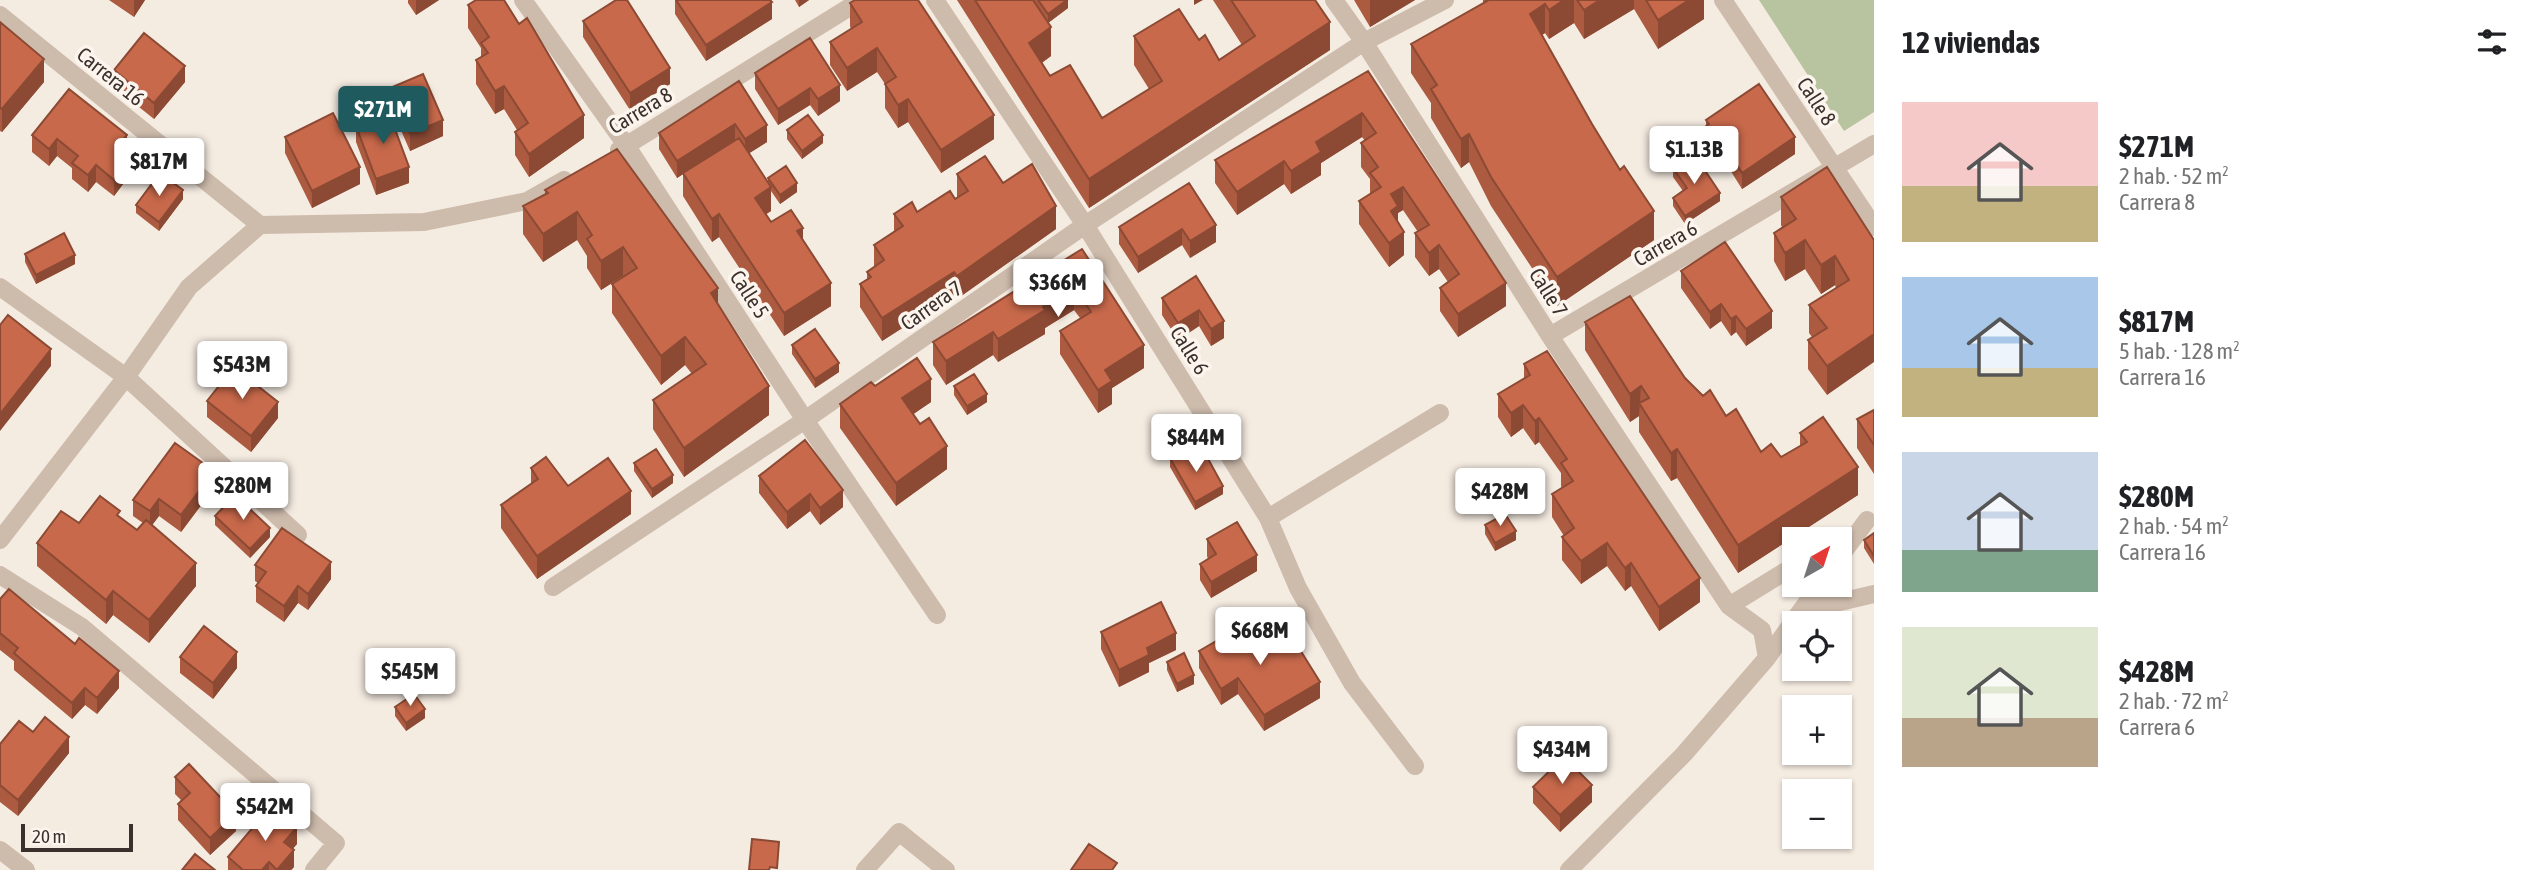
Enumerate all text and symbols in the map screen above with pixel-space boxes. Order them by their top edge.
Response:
icon: filters [2473,23,2511,61]
text: 12 viviendas [1902,25,2040,59]
street label: Carrera 16 [73,42,149,110]
street label: Calle 8 [1793,72,1841,130]
street label: Carrera 8 [604,82,676,138]
pin: $271M [334,86,432,146]
text: $271M [354,96,412,122]
pin: $1.13B [1637,127,1751,186]
text: $271M [2119,129,2194,163]
icon: home [1958,130,2042,214]
text: $1.13B [1665,136,1723,162]
pin: $817M [110,138,208,198]
text: $817M [130,148,188,174]
text: 2 hab. · 52 m² [2119,163,2229,189]
text: Carrera 8 [2119,189,2195,215]
street label: Carrera 6 [1629,215,1701,271]
pin: $366M [1009,260,1107,319]
street label: Calle 7 [1525,263,1573,321]
street label: Calle 5 [726,265,774,323]
text: $366M [1029,269,1087,295]
street label: Carrera 7 [896,275,966,335]
text: $817M [2119,304,2194,338]
icon: home [1958,305,2042,389]
street label: Calle 6 [1166,321,1214,379]
text: 5 hab. · 128 m² [2119,338,2240,364]
pin: $543M [193,342,291,401]
text: $543M [213,351,271,377]
text: Carrera 16 [2119,364,2206,390]
pin: $844M [1147,414,1245,474]
text: $844M [1167,424,1225,450]
pin: $280M [194,462,292,522]
pin: $428M [1451,468,1549,528]
text: $280M [214,472,272,498]
text: $428M [1471,478,1529,504]
text: $280M [2119,479,2194,513]
icon: home [1958,480,2042,564]
text: 2 hab. · 54 m² [2119,513,2229,539]
north arrow [1782,527,1852,597]
map controls [1782,527,1852,849]
text: Carrera 16 [2119,539,2206,565]
pin: $668M [1211,608,1309,667]
button: locate [1782,611,1852,681]
text: $668M [1231,617,1289,643]
pin: $545M [361,648,459,708]
text: $428M [2119,654,2194,688]
icon: home [1958,655,2042,739]
text: $545M [381,658,439,684]
text: 2 hab. · 72 m² [2119,688,2229,714]
button: + [1782,695,1852,765]
text: Carrera 6 [2119,714,2195,740]
pin: $434M [1513,726,1611,786]
text: $434M [1533,736,1591,762]
button: − [1782,779,1852,849]
pin: $542M [216,784,314,843]
text: $542M [236,793,294,819]
scale bar [21,821,133,853]
text: 20 m [32,825,66,847]

